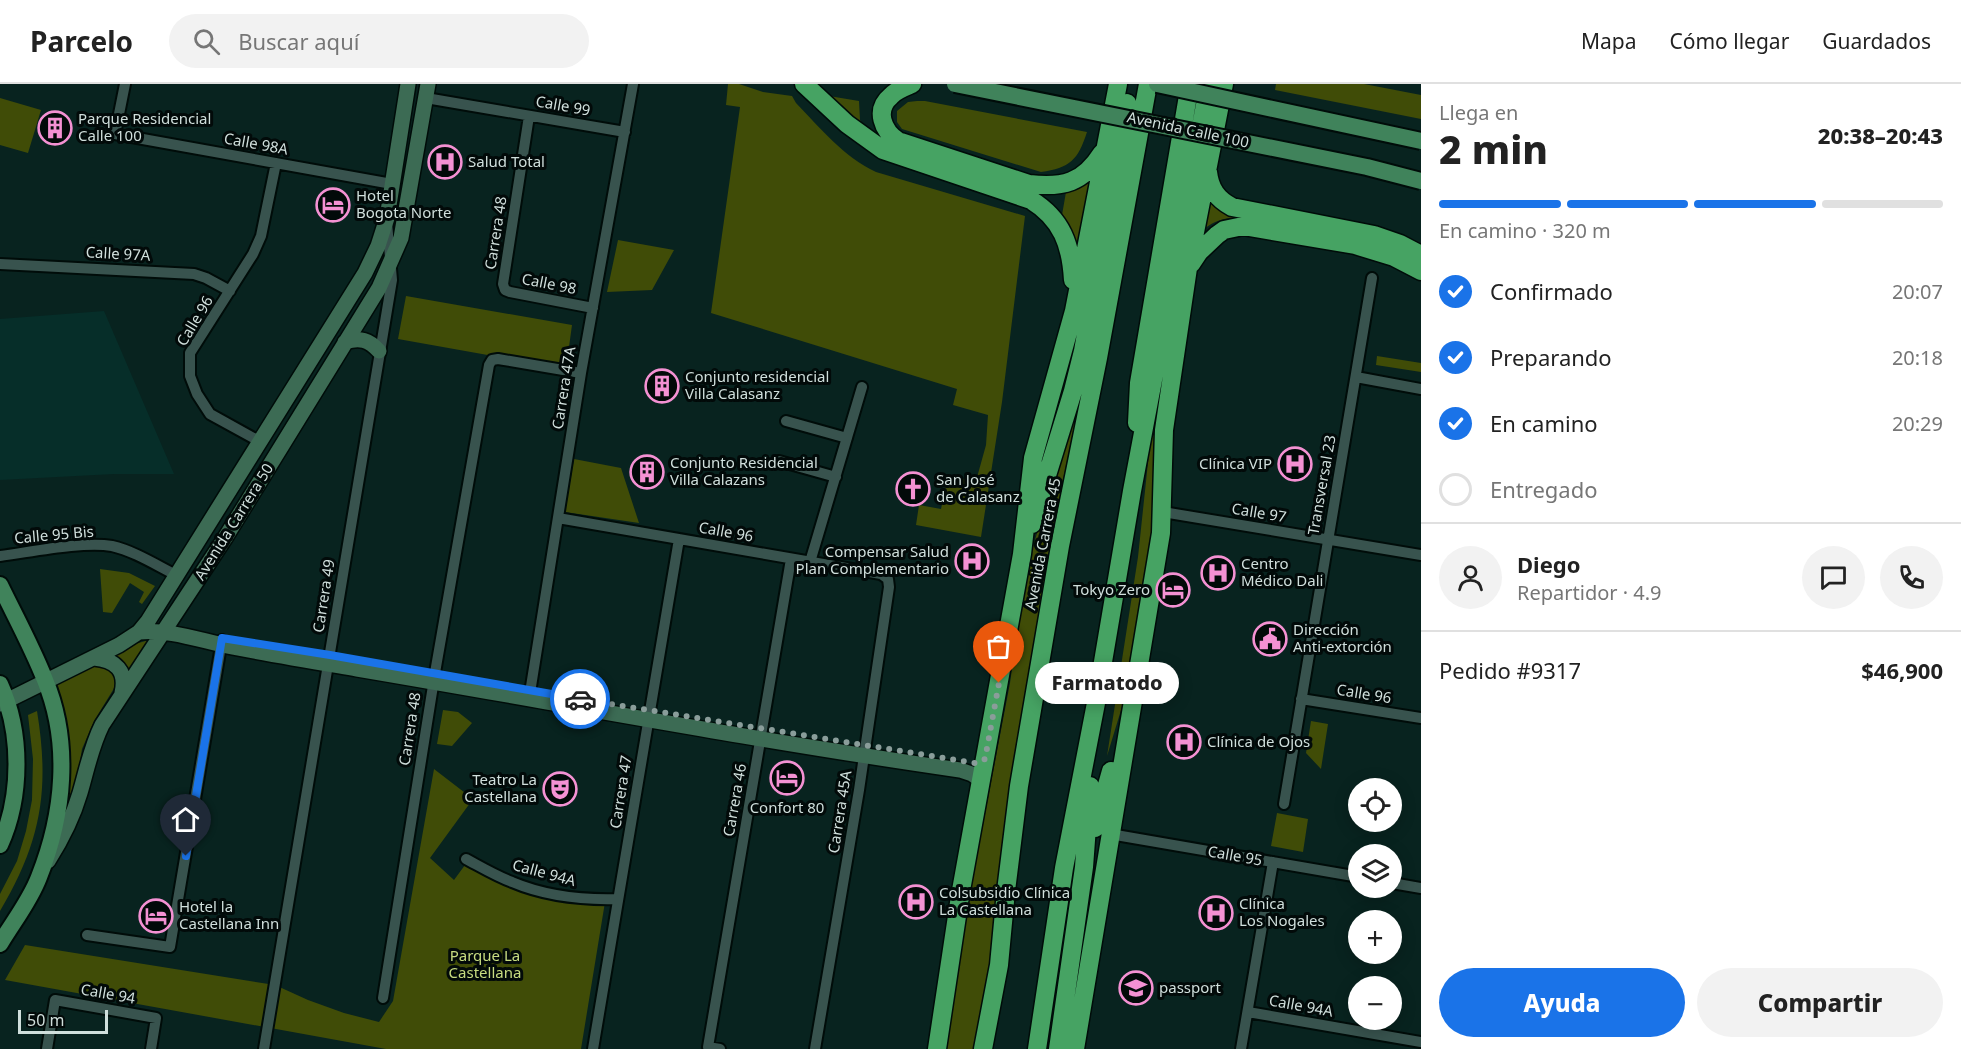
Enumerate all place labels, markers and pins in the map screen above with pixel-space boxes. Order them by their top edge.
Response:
place label: Parque Residencial Calle 100 [78,108,211,145]
building icon: Parque Residencial Calle 100 [37,110,73,146]
hospital icon: Salud Total [427,144,463,180]
place label: Salud Total [468,151,545,171]
place label: Hotel Bogota Norte [356,185,451,222]
hotel icon: Hotel Bogota Norte [315,187,351,223]
place label: Conjunto residencial Villa Calasanz [685,366,829,403]
building icon: Conjunto residencial Villa Calasanz [644,368,680,404]
hospital icon: Clínica VIP [1277,446,1313,482]
place label: Conjunto Residencial Villa Calazans [670,452,818,489]
place label: Clínica VIP [1199,453,1272,473]
building icon: Conjunto Residencial Villa Calazans [629,454,665,490]
place label: San José de Calasanz [936,469,1020,506]
church icon: San José de Calasanz [895,471,931,507]
place label: Compensar Salud Plan Complementario [796,541,949,578]
hospital icon: Compensar Salud Plan Complementario [954,543,990,579]
place label: Centro Médico Dali [1241,553,1323,590]
hospital icon: Centro Médico Dali [1200,555,1236,591]
hotel icon: Tokyo Zero [1155,572,1191,608]
place label: Tokyo Zero [1073,579,1150,599]
place label: Dirección Anti-extorción [1293,619,1392,656]
pin [973,621,1024,683]
public building icon: Dirección Anti-extorción [1252,621,1288,657]
callout: Farmatodo [1035,662,1179,704]
hospital icon: Clínica de Ojos [1166,724,1202,760]
place label: Clínica de Ojos [1207,731,1310,751]
hotel icon: Confort 80 [769,760,805,796]
place label: Teatro La Castellana [464,769,537,806]
theatre icon: Teatro La Castellana [542,771,578,807]
pin [160,794,211,856]
place label: Confort 80 [750,797,824,817]
place label: Colsubsidio Clínica La Castellana [939,882,1070,919]
hospital icon: Colsubsidio Clínica La Castellana [898,884,934,920]
place label: Clínica Los Nogales [1239,893,1325,930]
hospital icon: Clínica Los Nogales [1198,895,1234,931]
place label: Hotel la Castellana Inn [179,896,279,933]
hotel icon: Hotel la Castellana Inn [138,898,174,934]
school or university icon: passport [1118,970,1154,1006]
place label: passport [1159,977,1222,997]

